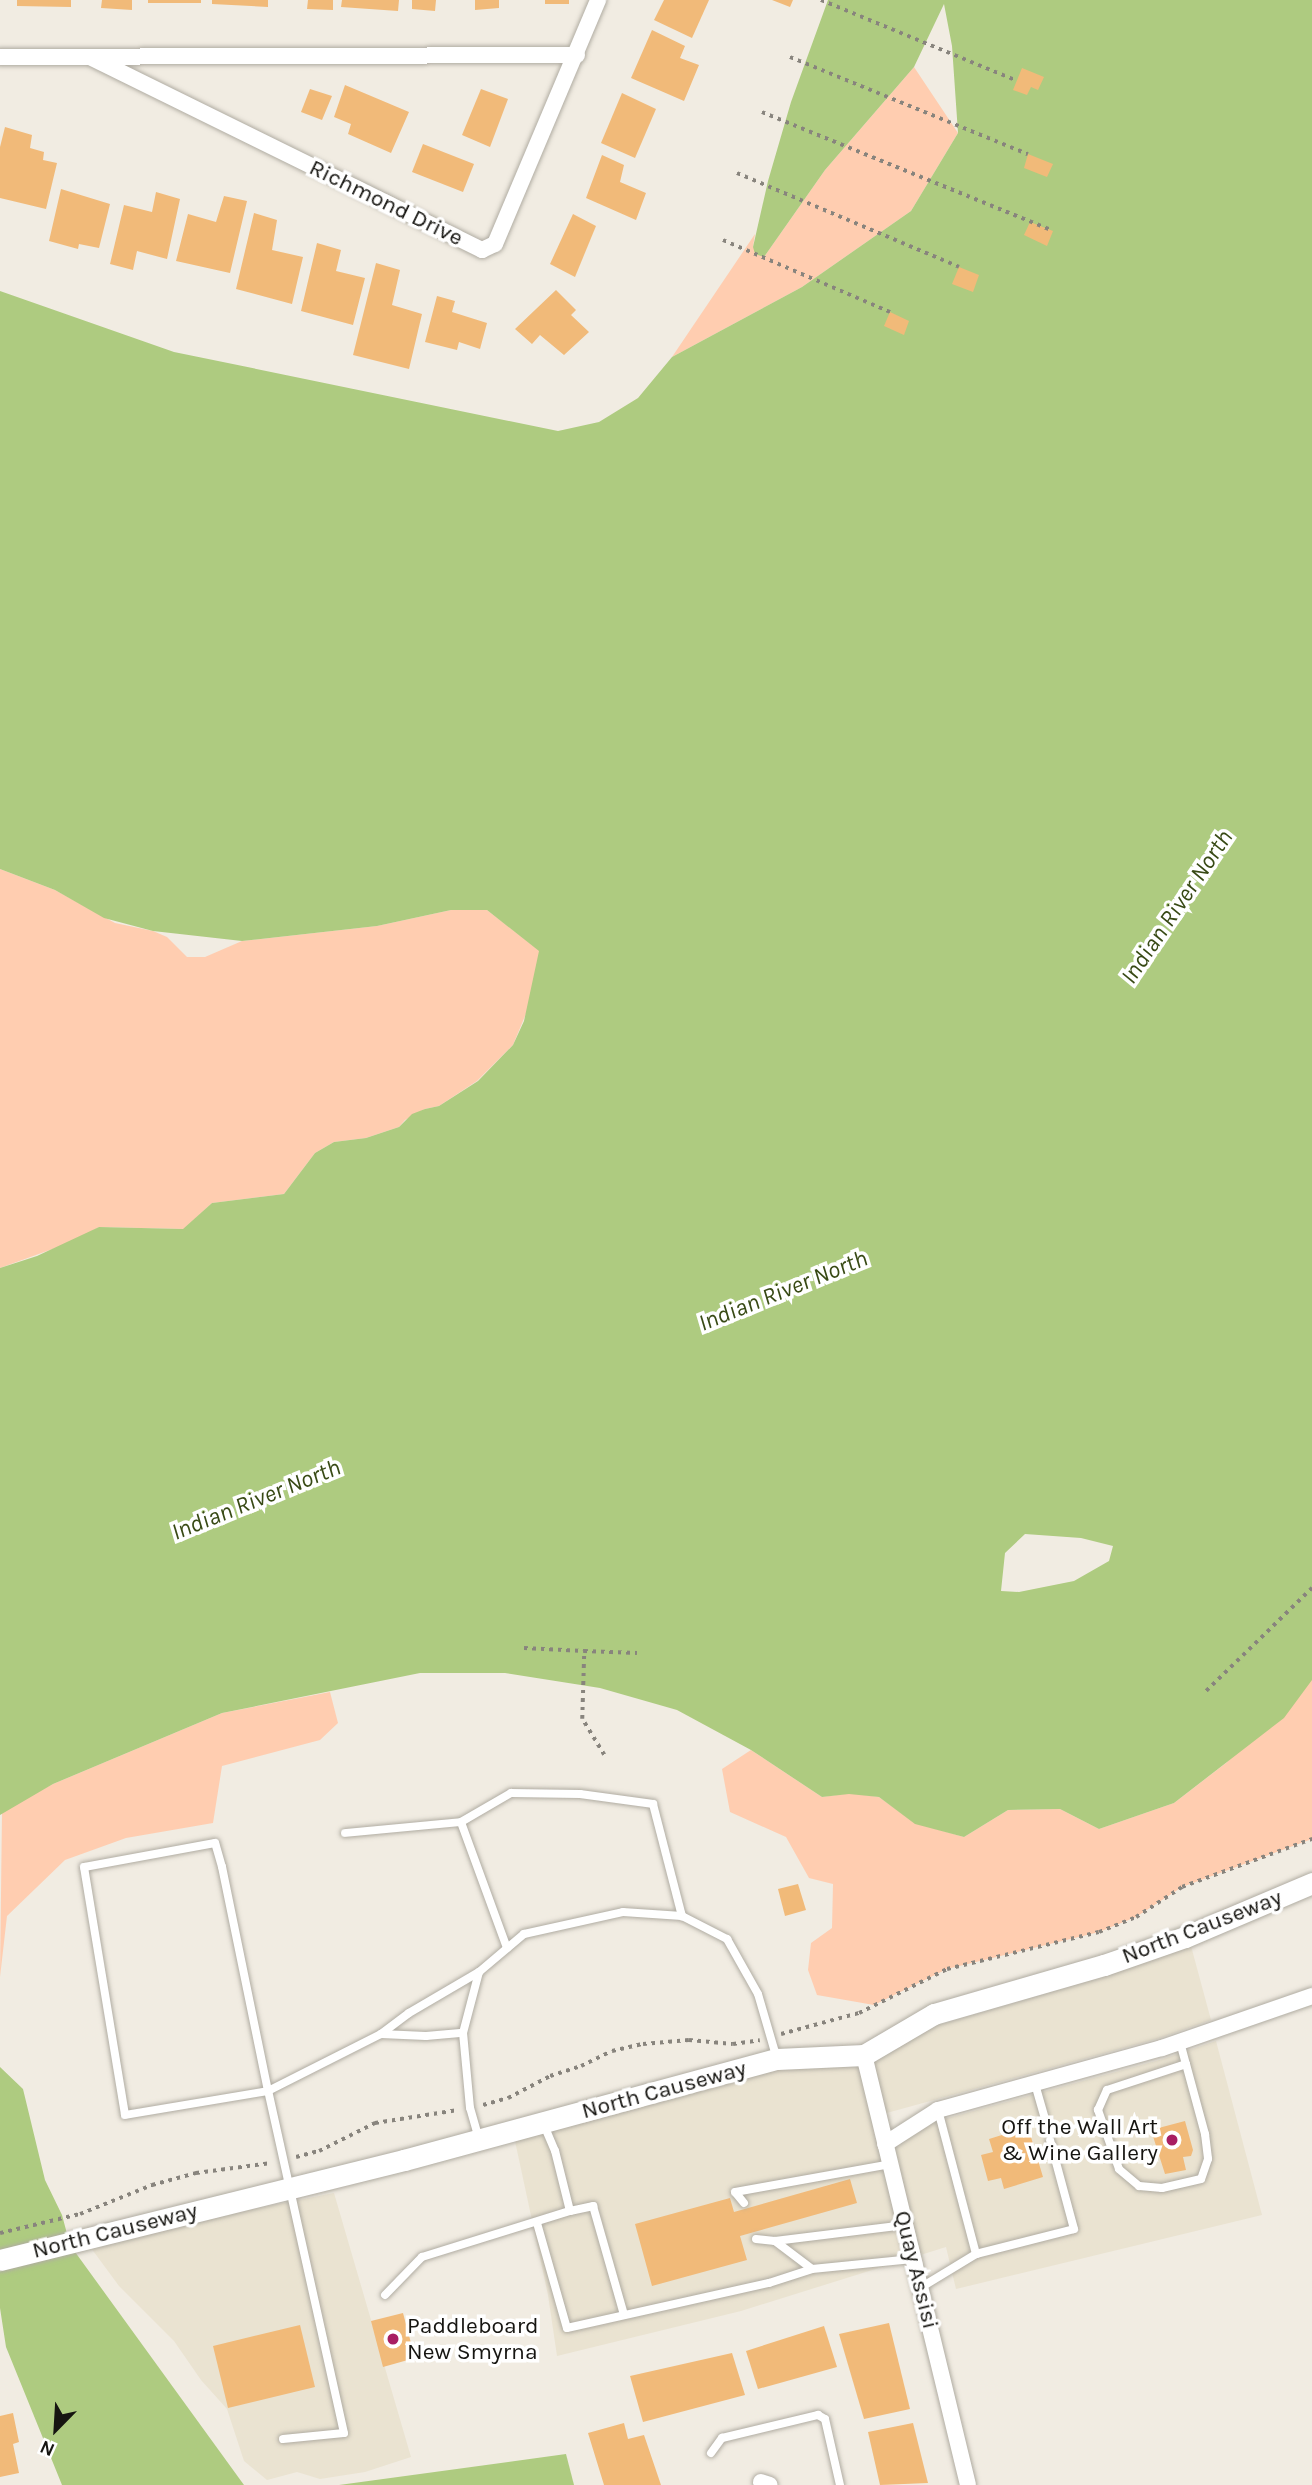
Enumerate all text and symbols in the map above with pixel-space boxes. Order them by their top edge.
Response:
street label: Richmond Drive [305,154,467,252]
water label: Indian River North [1115,824,1239,990]
water label: Indian River North [694,1244,872,1338]
water label: Indian River North [167,1453,345,1547]
street label: North Causeway [1118,1884,1286,1970]
street label: North Causeway [579,2055,749,2125]
place label: Off the Wall Art & Wine Gallery [1001,2113,1158,2167]
marker: Off the Wall Art & Wine Gallery [1164,2132,1180,2148]
street label: North Causeway [30,2197,200,2265]
street label: Quay Assisi [888,2208,944,2332]
place label: Paddleboard New Smyrna [407,2312,539,2366]
marker: Paddleboard New Smyrna [385,2331,401,2347]
north arrow [21,2394,91,2464]
text: N [37,2435,58,2461]

